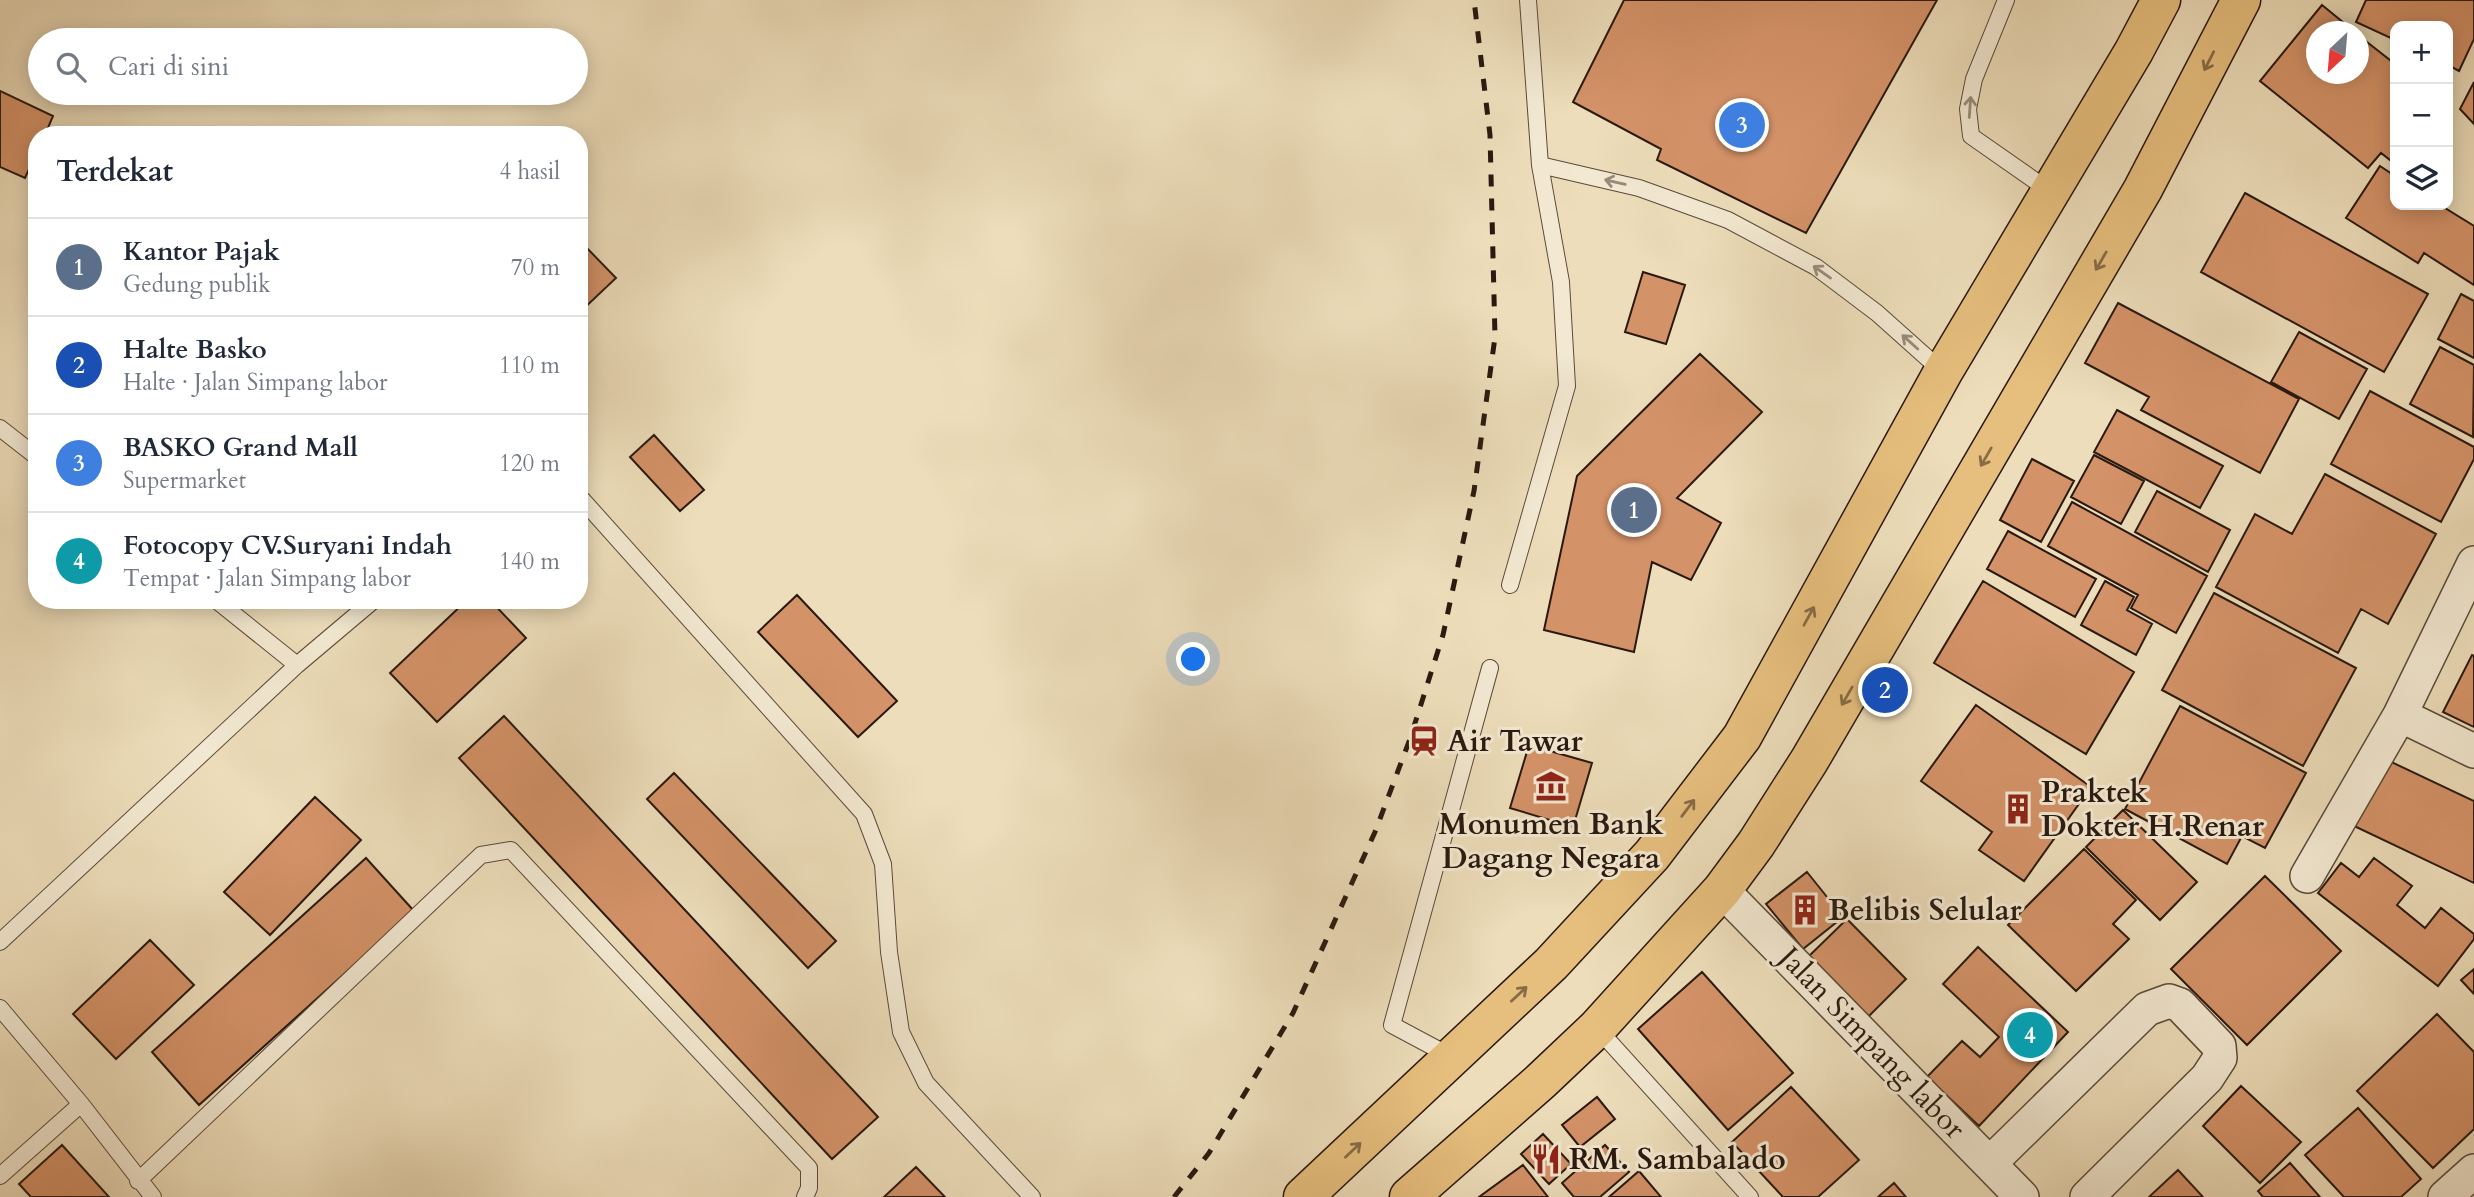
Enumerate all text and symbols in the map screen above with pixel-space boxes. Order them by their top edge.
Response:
north arrow [2306,21,2369,84]
map controls [2390,21,2453,210]
button: + [2390,21,2453,84]
search box [28,28,588,105]
icon: search [52,48,90,86]
text: Cari di sini [108,49,229,84]
one-way arrow [2202,50,2216,70]
button: − [2390,84,2453,147]
one-way arrow [1964,96,1977,119]
pin: 3 [1719,99,1765,151]
button: layers [2390,147,2453,210]
text: Terdekat [56,151,173,192]
text: 4 hasil [499,156,560,187]
one-way arrow [1604,175,1627,188]
text: Kantor Pajak [123,234,280,269]
one-way arrow [2094,250,2108,270]
text: 1 [73,252,85,283]
text: 70 m [511,252,560,283]
one-way arrow [1813,265,1832,279]
text: Gedung publik [123,269,271,300]
text: Halte Basko [123,332,267,367]
one-way arrow [1901,334,1919,350]
text: 2 [73,350,85,381]
text: 110 m [499,350,560,381]
text: Halte · Jalan Simpang labor [123,367,387,398]
text: BASKO Grand Mall [123,430,358,465]
one-way arrow [1979,446,1992,467]
text: 3 [73,448,85,479]
text: 120 m [499,448,560,479]
text: Supermarket [123,465,246,496]
pin: 1 [1611,484,1657,536]
text: Fotocopy CV.Suryani Indah [123,528,452,563]
text: 4 [73,546,85,577]
text: 140 m [499,546,560,577]
text: Tempat · Jalan Simpang labor [123,563,411,594]
one-way arrow [1803,606,1816,627]
your location [1176,642,1210,676]
pin: 2 [1862,664,1908,716]
one-way arrow [1839,685,1853,705]
place label: Air Tawar [1447,721,1584,762]
station icon: Air Tawar [1407,724,1441,758]
museum icon: Monumen Bank Dagang Negara [1534,769,1568,803]
place label: Praktek Dokter H.Renar [2041,772,2265,847]
building icon: Praktek Dokter H.Renar [2001,792,2035,826]
one-way arrow [1680,799,1695,818]
place label: Monumen Bank Dagang Negara [1439,804,1664,879]
place label: Belibis Selular [1828,890,2023,931]
building icon: Belibis Selular [1788,893,1822,927]
street label: Jalan Simpang labor [1767,935,1974,1148]
one-way arrow [1510,986,1527,1003]
pin: 4 [2007,1009,2053,1061]
place label: RM. Sambalado [1569,1139,1786,1180]
one-way arrow [1344,1142,1361,1159]
restaurant icon: RM. Sambalado [1529,1142,1563,1176]

